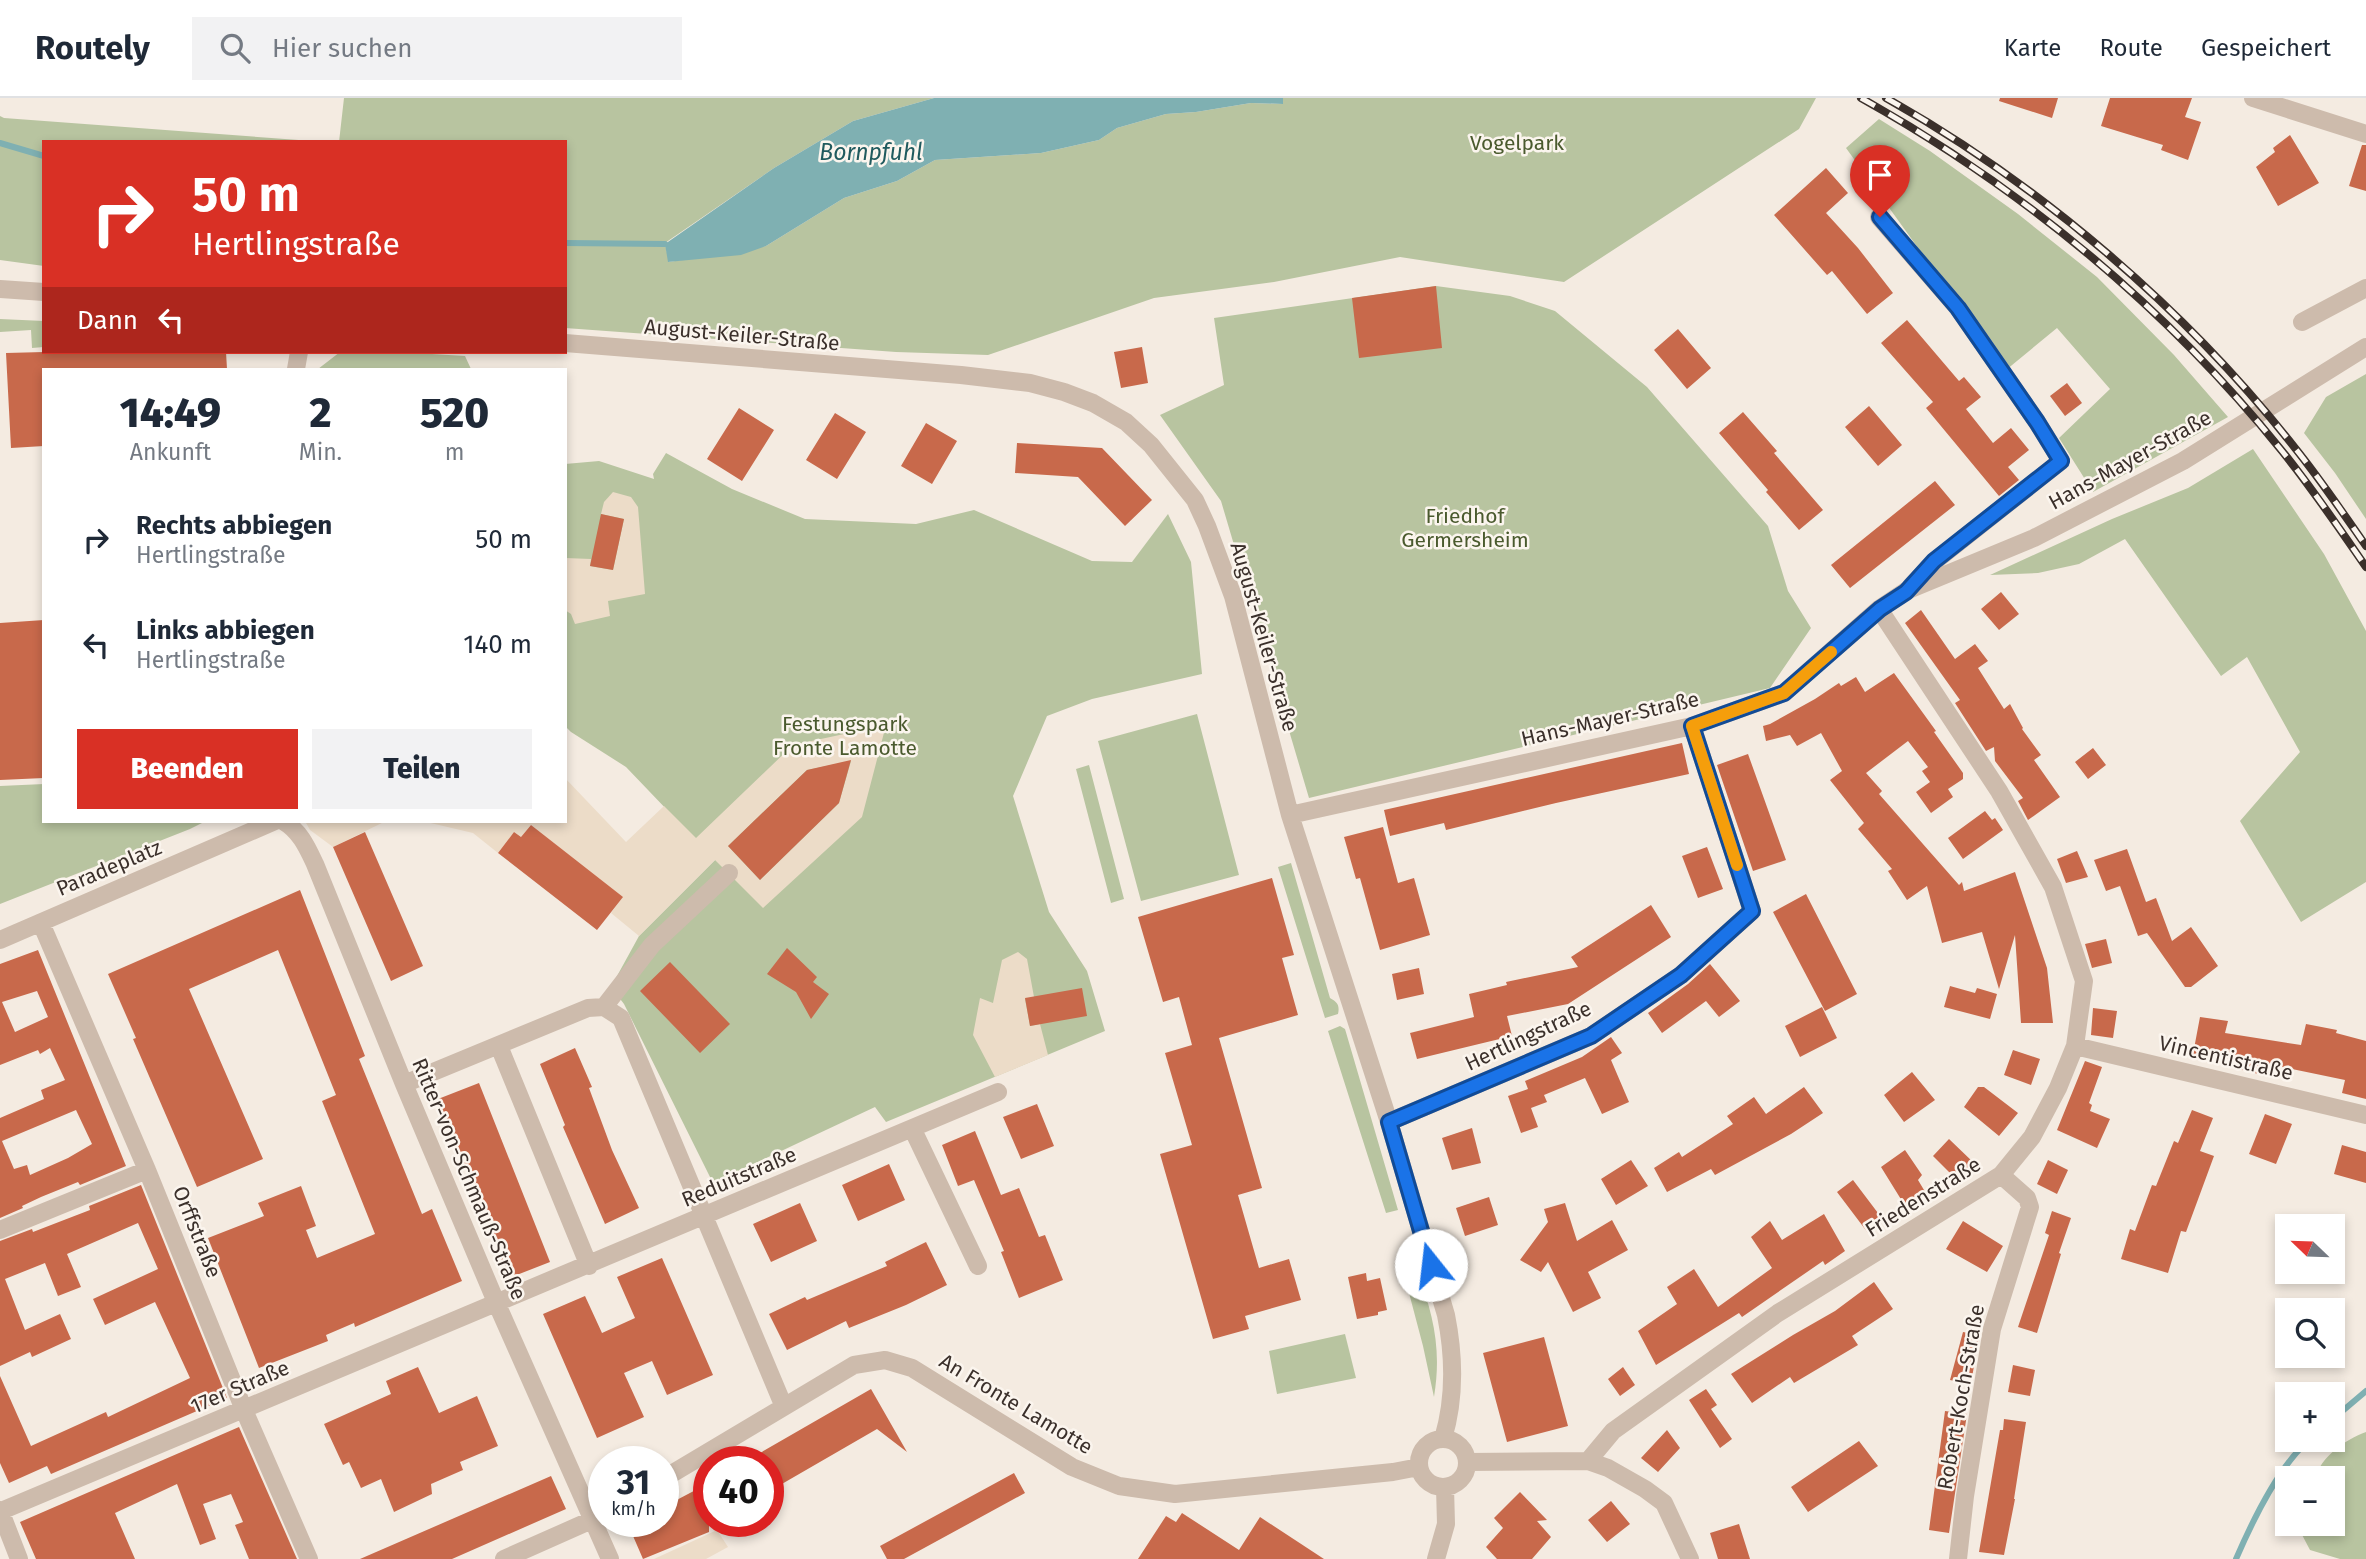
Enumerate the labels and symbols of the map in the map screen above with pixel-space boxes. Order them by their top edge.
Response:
park label: Vogelpark [1470,130,1564,156]
water label: Bornpfuhl [819,138,923,166]
pin [1850,145,1910,217]
street label: August-Keiler-Straße [643,314,841,356]
street label: Hans-Mayer-Straße [2044,405,2216,515]
park label: Friedhof Germersheim [1401,503,1529,553]
street label: August-Keiler-Straße [1225,539,1303,735]
street label: Hans-Mayer-Straße [1518,686,1702,752]
park label: Festungspark Fronte Lamotte [773,711,917,761]
street label: Paradeplatz [52,834,166,902]
street label: Hertlingstraße [1461,995,1595,1077]
street label: Vincentistraße [2156,1030,2296,1086]
street label: Ritter-von-Schmauß-Straße [406,1054,532,1304]
street label: Reduitstraße [678,1141,800,1213]
street label: Friedenstraße [1860,1151,1986,1243]
street label: Orffstraße [167,1182,227,1282]
north arrow [2275,1214,2345,1284]
position arrow [1394,1228,1468,1302]
street label: Robert-Koch-Straße [1932,1302,1990,1492]
street label: An Fronte Lamotte [935,1348,1097,1460]
street label: 17er Straße [187,1355,293,1419]
speed limit sign: 40 [693,1446,784,1537]

